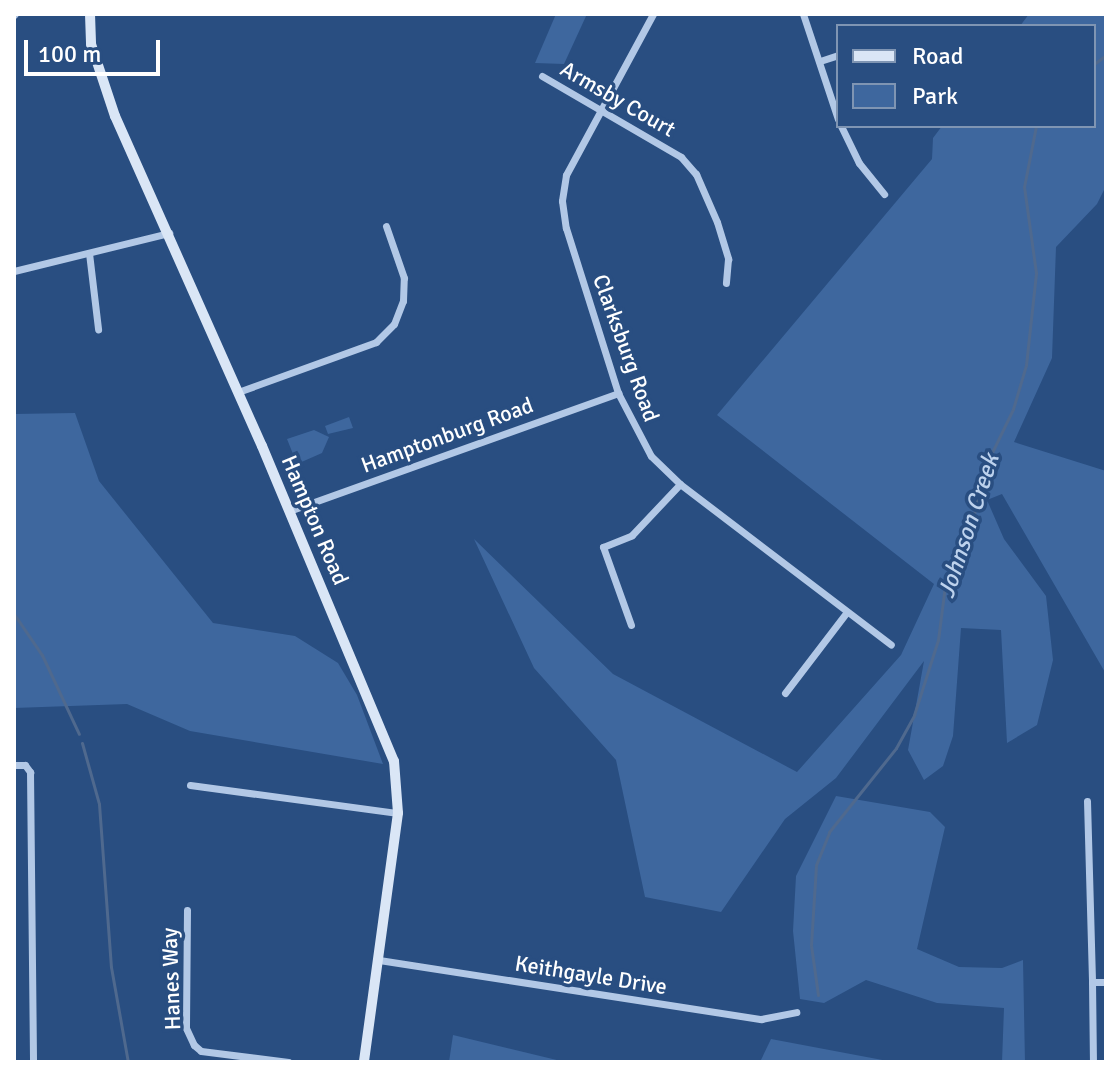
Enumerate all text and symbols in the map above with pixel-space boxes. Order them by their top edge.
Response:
scale bar [28,24,164,74]
legend [836,24,1096,128]
text: 100 m [38,39,101,69]
text: Road [912,41,963,71]
street label: Armsby Court [556,55,680,143]
text: Park [912,81,958,111]
street label: Clarksburg Road [587,271,665,425]
street label: Hamptonburg Road [357,392,537,478]
water label: Johnson Creek [932,450,1006,602]
street label: Hampton Road [276,451,354,589]
street label: Hanes Way [156,927,186,1031]
street label: Keithgayle Drive [513,950,669,1000]

